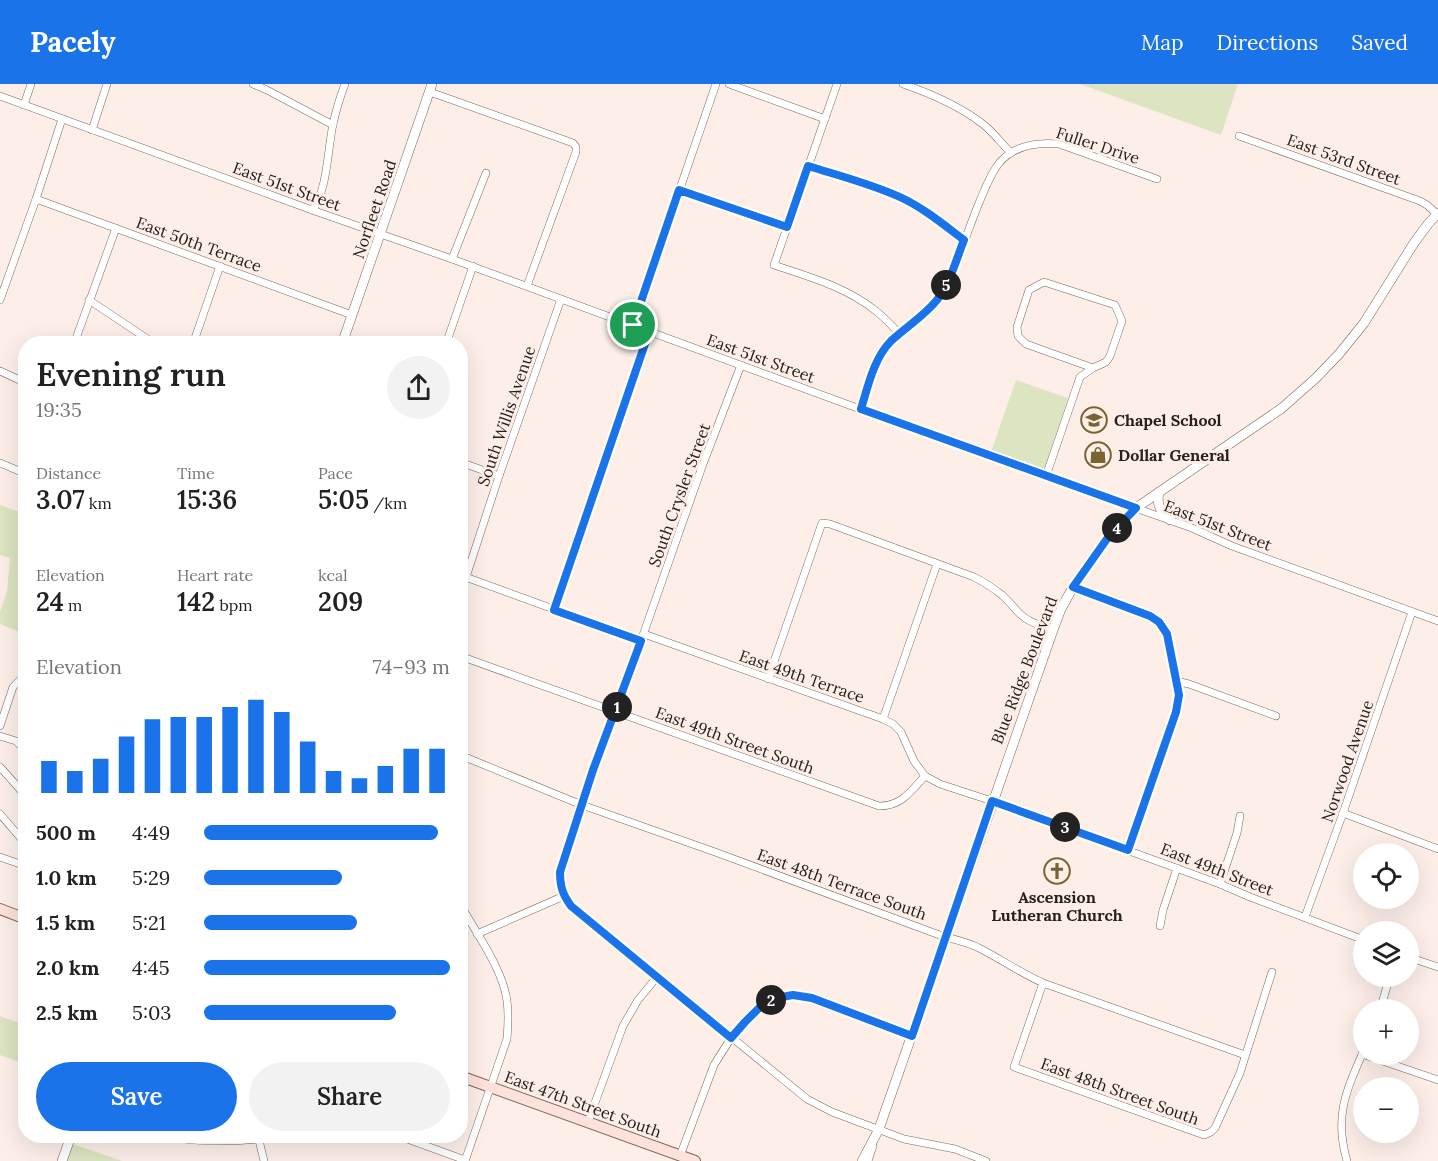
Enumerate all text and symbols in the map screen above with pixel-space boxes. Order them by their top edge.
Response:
text: Pacely [30,24,116,60]
text: Map [1141,29,1184,56]
text: Directions [1217,29,1318,56]
text: Saved [1351,29,1408,56]
street label: Fuller Drive [1054,122,1143,168]
street label: East 53rd Street [1284,129,1404,189]
street label: East 51st Street [230,157,345,215]
street label: Norfleet Road [348,157,400,261]
street label: East 50th Terrace [134,212,265,276]
pin: 5 [931,270,961,300]
text: 5 [942,275,950,295]
pin [607,299,658,350]
icon: arrive [616,308,649,341]
street label: East 51st Street [704,329,819,387]
street label: South Willis Avenue [473,343,540,489]
text: Evening run [36,353,226,395]
button: share [387,356,450,419]
text: 19:35 [36,397,82,422]
school or university icon: Chapel School [1079,405,1109,435]
place label: Chapel School [1114,410,1222,430]
street label: South Crysler Street [644,420,715,570]
shop icon: Dollar General [1083,440,1113,470]
place label: Dollar General [1118,445,1230,465]
text: Distance [36,463,101,483]
text: Time [177,463,215,483]
text: Pace [318,463,353,483]
text: 3.07 [36,483,85,516]
text: 15:36 [177,483,237,516]
text: 5:05 [318,483,369,516]
text: km [85,493,112,513]
text: /km [369,493,407,513]
street label: East 51st Street [1161,495,1275,555]
pin: 4 [1102,513,1132,543]
text: 4 [1113,518,1121,538]
text: Elevation [36,565,105,585]
text: Heart rate [177,565,253,585]
text: kcal [318,565,348,585]
text: 24 [36,585,64,618]
text: 142 [177,585,215,618]
text: 209 [318,585,363,618]
street label: Blue Ridge Boulevard [987,593,1062,747]
text: m [64,595,82,615]
text: bpm [215,595,253,615]
street label: East 49th Terrace [737,645,868,707]
text: Elevation [36,654,122,679]
text: 74–93 m [373,654,450,679]
pin: 1 [602,692,632,722]
text: 1 [614,697,620,717]
street label: Norwood Avenue [1317,697,1377,825]
street label: East 49th Street South [653,702,817,778]
pin: 3 [1050,812,1080,842]
text: 3 [1061,817,1069,837]
text: 500 m [36,820,96,845]
text: 4:49 [132,820,170,845]
street label: East 49th Street [1158,838,1277,900]
map controls [1353,843,1419,1143]
button: locate [1353,843,1419,909]
street label: East 48th Terrace South [755,844,930,924]
church icon: Ascension Lutheran Church [1042,856,1072,886]
text: 1.0 km [36,865,97,890]
text: 5:29 [132,865,170,890]
place label: Ascension Lutheran Church [991,887,1123,925]
text: 1.5 km [36,910,95,935]
text: 5:21 [132,910,166,935]
button: layers [1353,921,1419,987]
text: 2.0 km [36,955,99,980]
text: 4:45 [132,955,170,980]
pin: 2 [756,985,786,1015]
text: 2 [767,990,775,1010]
button: + [1353,999,1419,1065]
text: 2.5 km [36,1000,98,1025]
text: 5:03 [132,1000,171,1025]
street label: East 48th Street South [1038,1053,1202,1129]
button: Save [36,1062,237,1131]
button: Share [249,1062,450,1131]
street label: East 47th Street South [502,1066,665,1142]
button: − [1353,1077,1419,1143]

